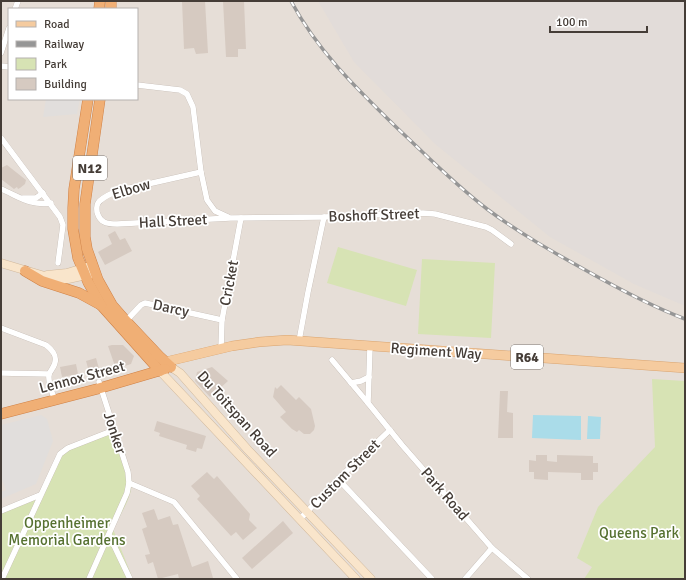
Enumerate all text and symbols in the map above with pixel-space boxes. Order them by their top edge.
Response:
legend [8,8,138,100]
scale bar [550,8,647,34]
text: 100 m [556,15,588,30]
text: Road [44,17,70,32]
text: Railway [44,37,84,52]
text: Park [44,57,67,72]
text: Building [44,77,87,92]
road number: N12 [73,156,107,180]
street label: Elbow [110,175,153,203]
street label: Boshoff Street [328,204,420,226]
street label: Hall Street [138,210,208,232]
street label: Cricket [216,259,242,307]
street label: Darcy [151,295,191,321]
street label: Regiment Way [390,339,482,363]
road number: R64 [511,345,543,369]
street label: Lennox Street [37,357,127,397]
street label: Du Toitspan Road [193,367,281,461]
street label: Jonker [100,410,130,457]
street label: Custom Street [306,435,384,513]
street label: Park Road [417,464,473,524]
park label: Oppenheimer Memorial Gardens [8,514,126,549]
park label: Queens Park [599,524,679,542]

